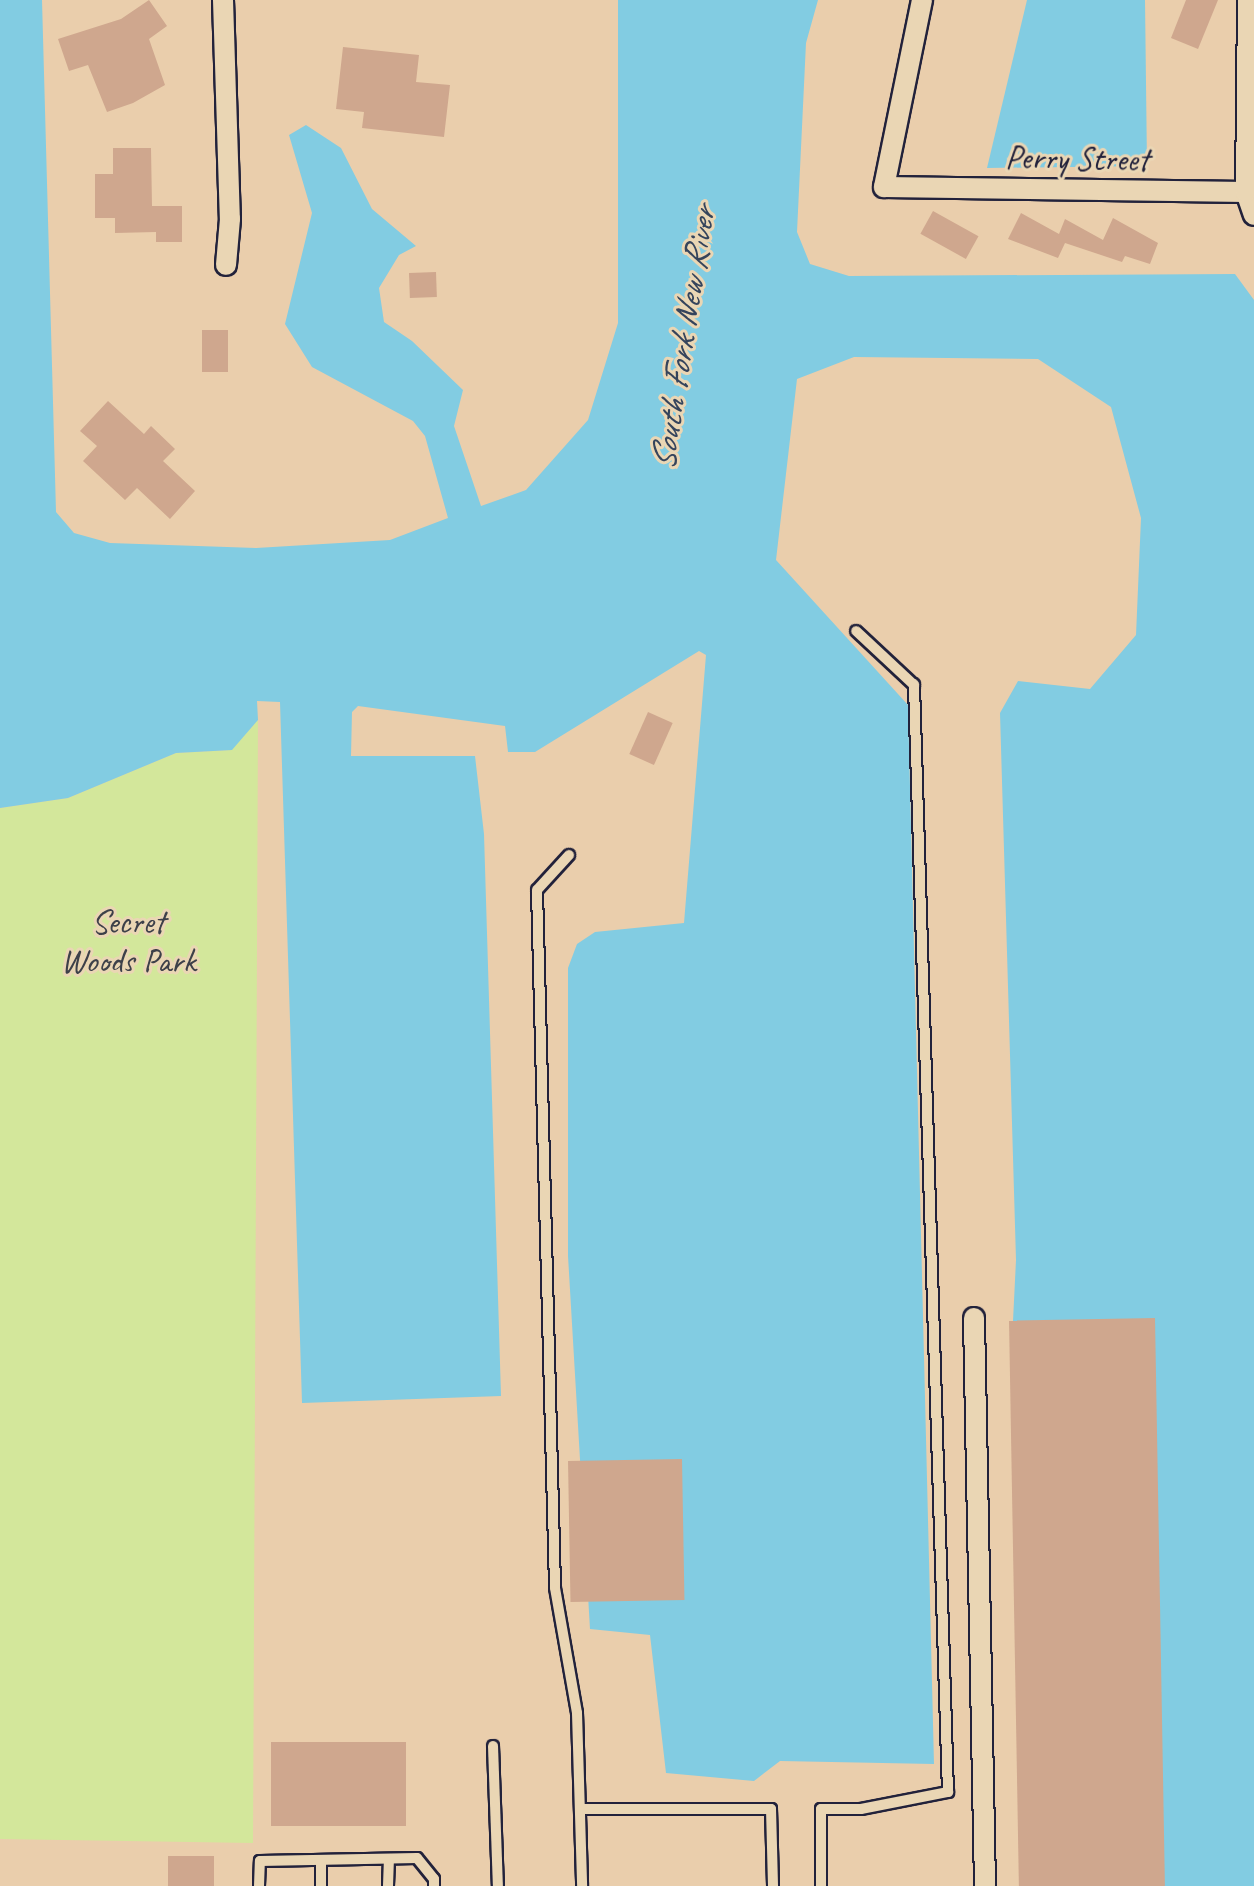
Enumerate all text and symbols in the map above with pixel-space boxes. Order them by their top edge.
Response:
street label: Perry Street [1004,136,1150,180]
water label: South Fork New River [641,204,725,474]
park label: Secret Woods Park [60,901,196,980]

